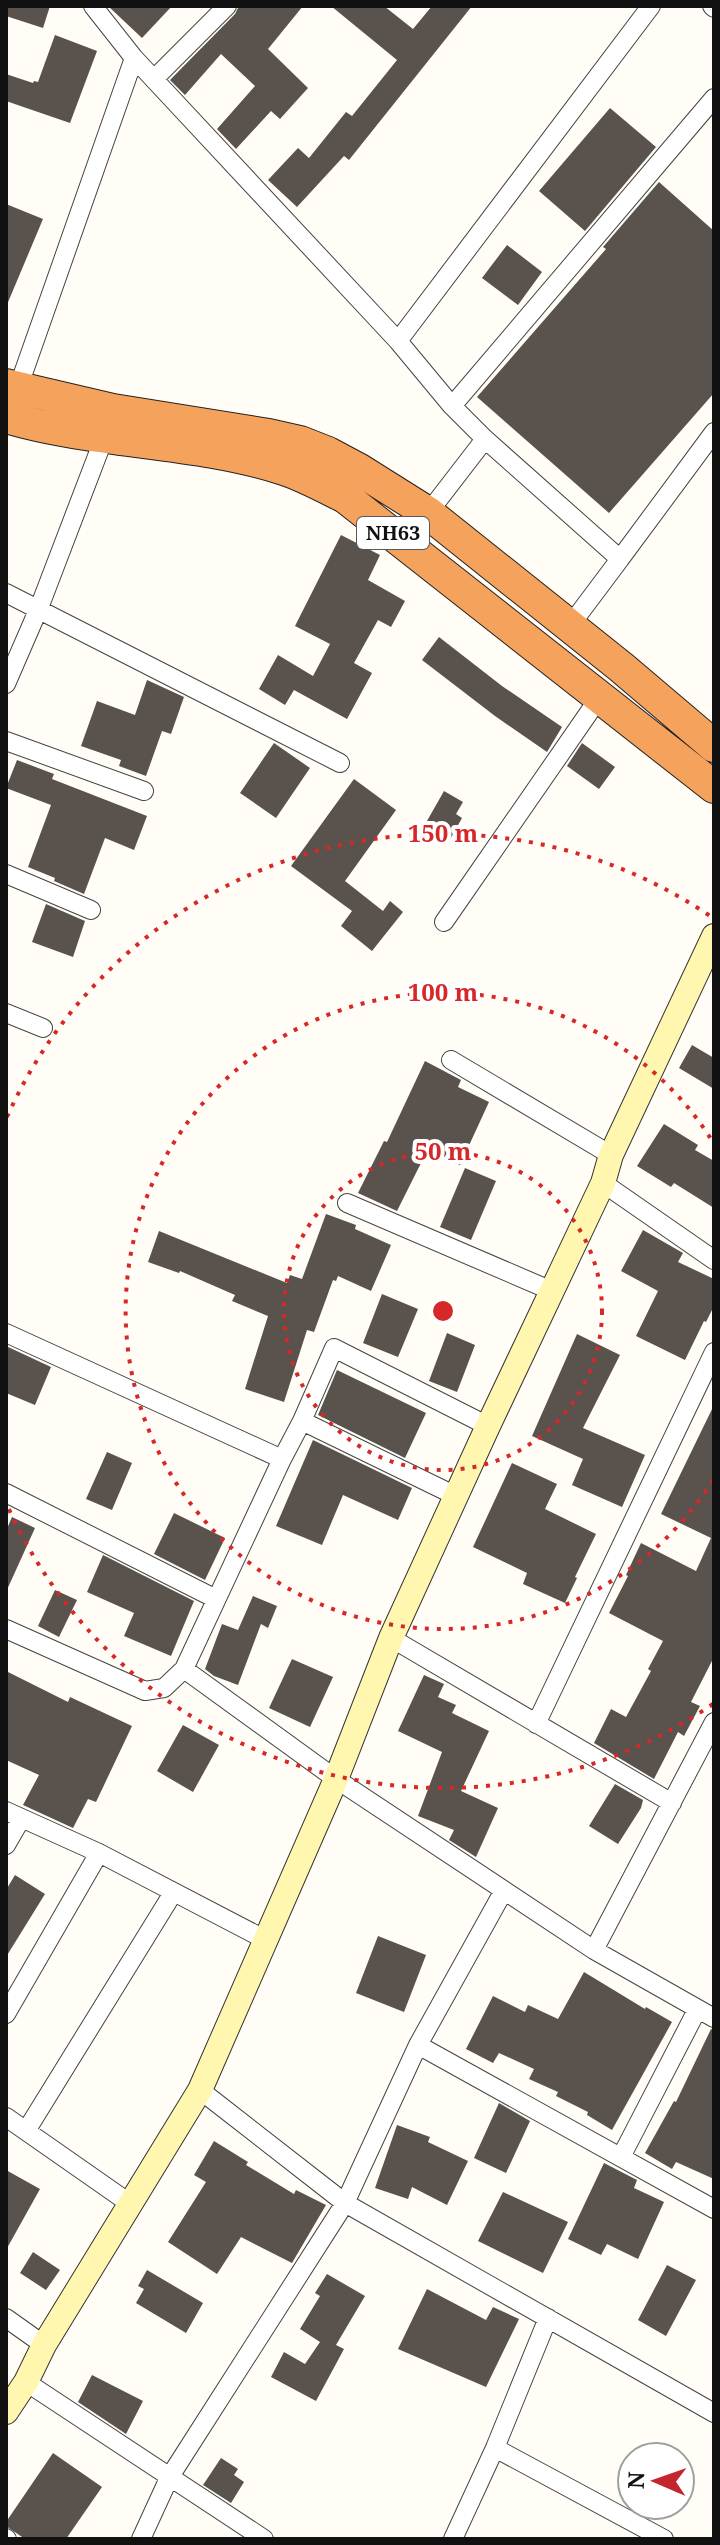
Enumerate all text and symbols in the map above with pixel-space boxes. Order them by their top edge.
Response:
road number: NH63 [357,517,429,549]
text: 150 m [408,816,479,849]
text: 100 m [408,975,479,1008]
text: 50 m [414,1134,472,1167]
centre of rings [429,1297,457,1325]
north arrow [616,2441,696,2521]
text: N [620,2471,650,2489]

